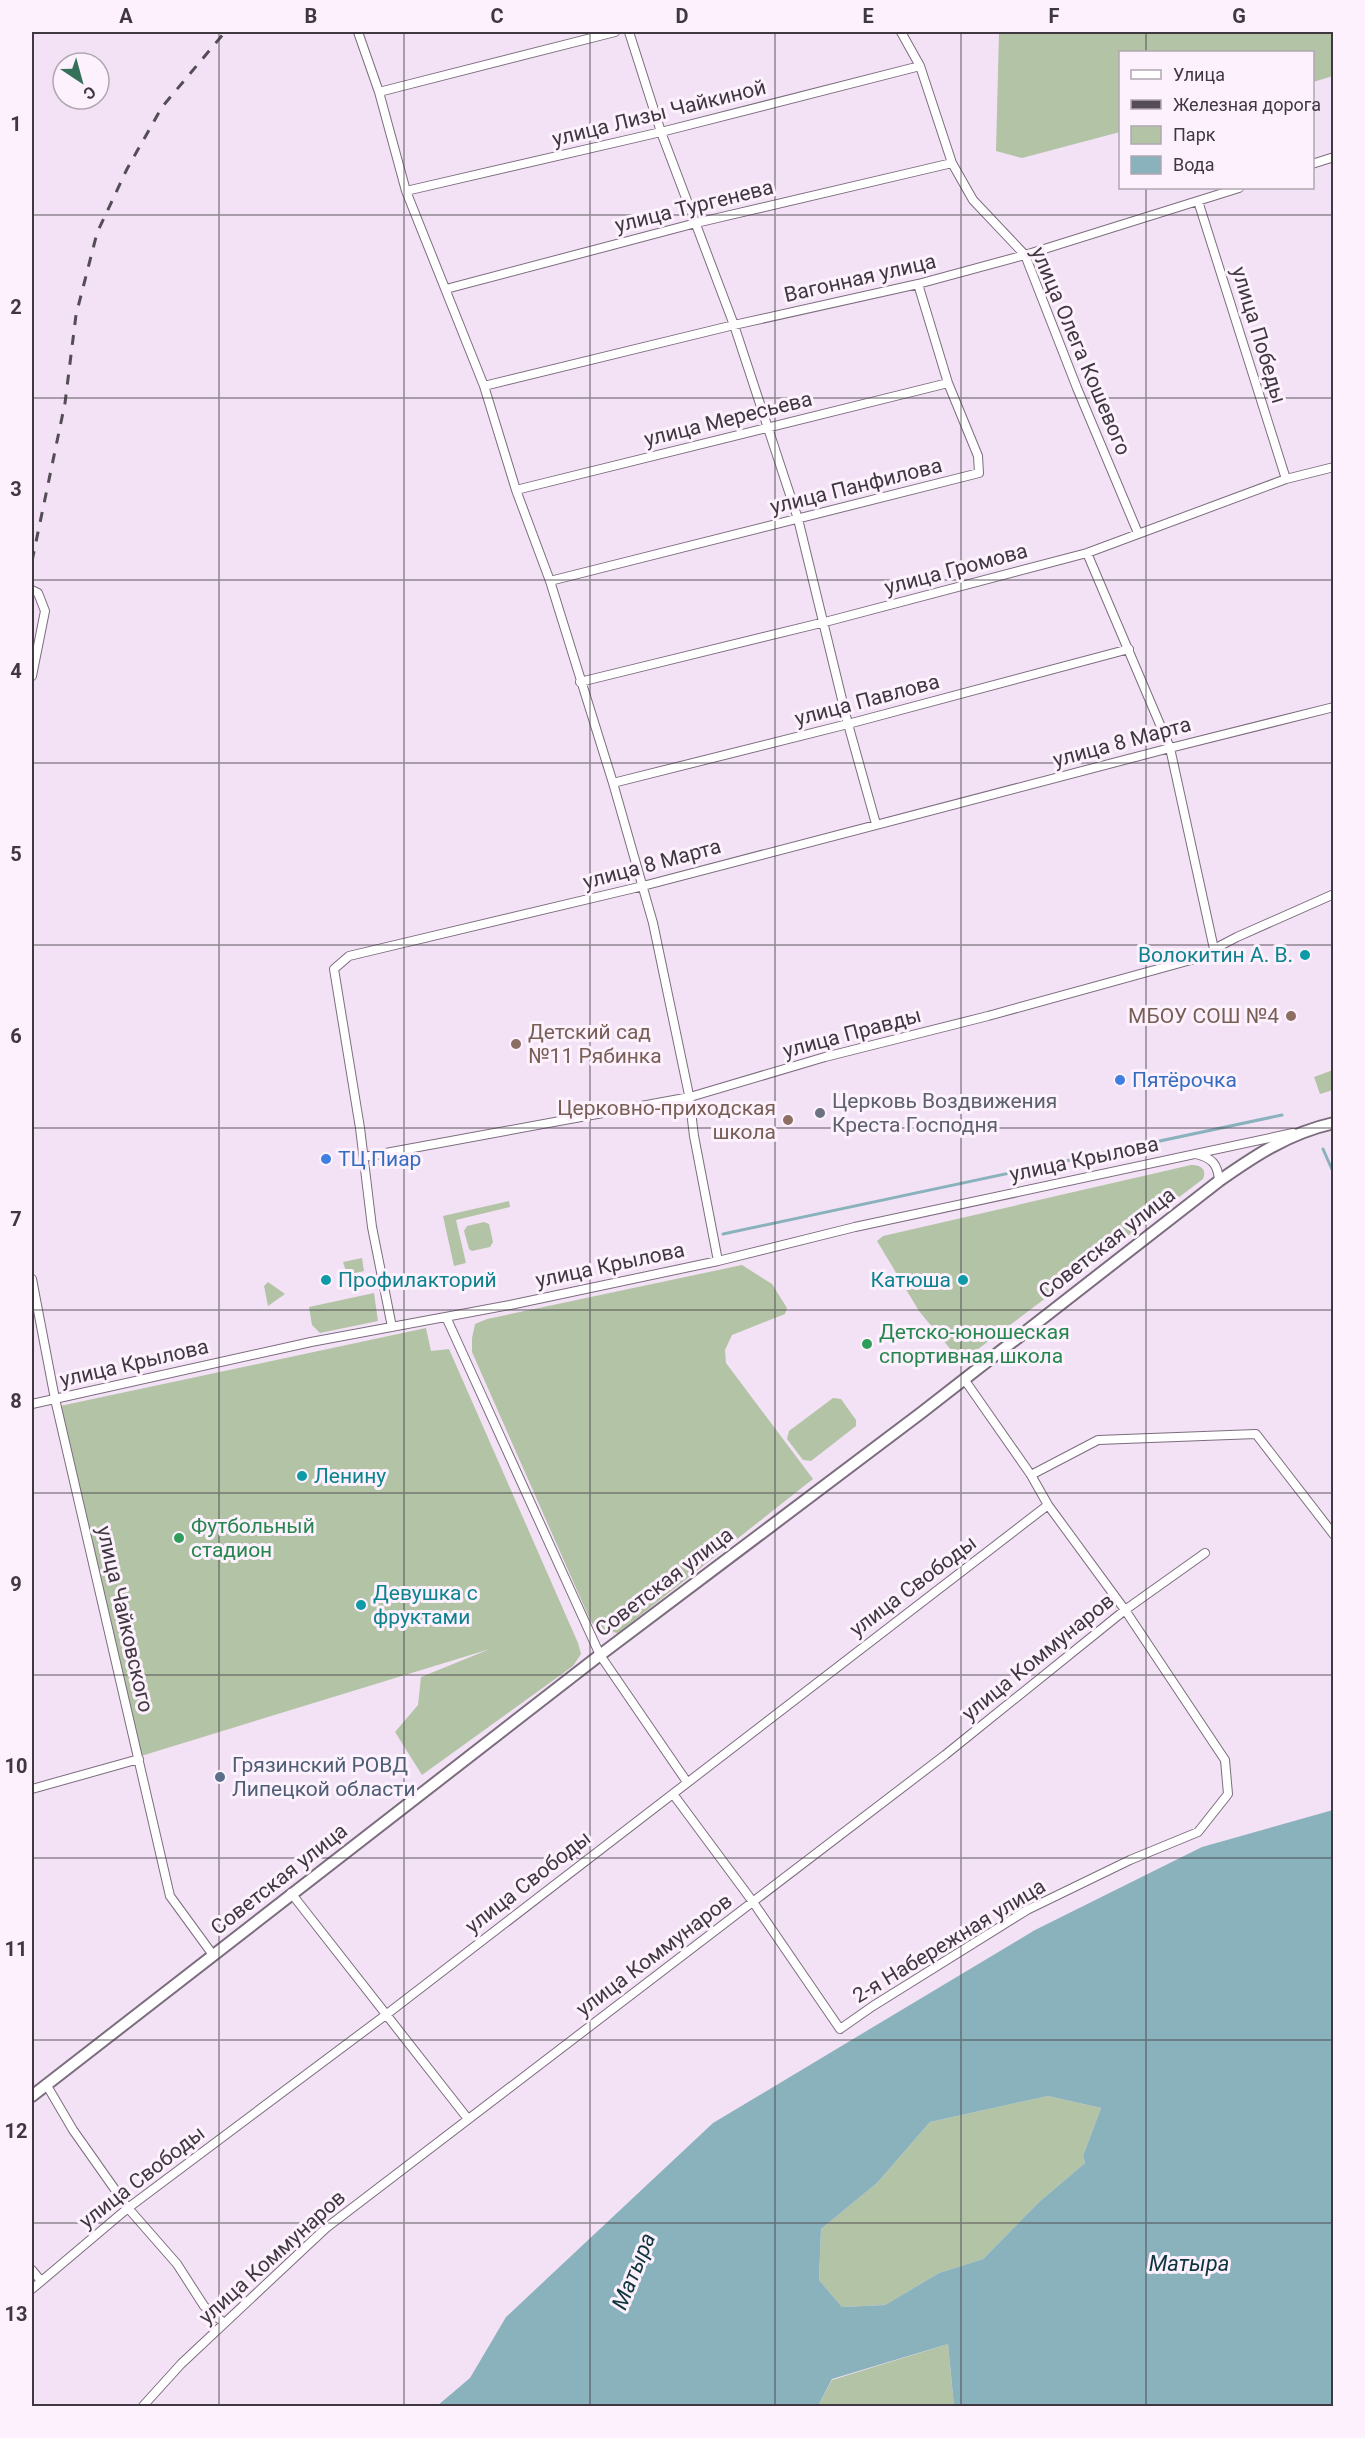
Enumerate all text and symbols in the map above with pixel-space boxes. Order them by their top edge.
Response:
text: A [119,4,133,28]
text: B [305,4,317,28]
text: C [490,4,504,28]
text: D [676,4,689,28]
text: E [862,4,874,28]
text: F [1049,4,1060,28]
text: G [1232,4,1246,28]
north arrow [51,51,111,111]
legend [1119,51,1314,189]
text: Улица [1173,64,1225,85]
street label: улица Лизы Чайкиной [550,75,768,151]
text: С [80,82,99,103]
text: Железная дорога [1173,94,1321,115]
text: 1 [10,112,22,136]
text: Парк [1173,124,1216,145]
text: Вода [1173,154,1215,175]
street label: улица Тургенева [612,175,776,237]
street label: улица Олега Кошевого [1026,243,1136,459]
street label: Вагонная улица [782,249,938,307]
street label: улица Победы [1227,264,1291,406]
text: 2 [10,295,22,319]
street label: улица Мересьева [642,387,814,451]
street label: улица Панфилова [768,453,944,519]
text: 3 [10,477,22,501]
street label: улица Громова [882,538,1030,600]
text: 4 [10,659,22,683]
street label: улица Павлова [792,669,942,731]
street label: улица 8 Марта [1050,712,1194,772]
street label: улица 8 Марта [580,834,724,894]
text: 5 [10,842,22,866]
place label: Волокитин А. В. [1138,943,1293,967]
marker: Волокитин А. В. [1298,948,1312,962]
street label: улица Правды [780,1003,924,1063]
place label: МБОУ СОШ №4 [1128,1004,1279,1028]
marker: МБОУ СОШ №4 [1284,1009,1298,1023]
place label: Детский сад №11 Рябинка [528,1020,662,1068]
text: 6 [10,1024,22,1048]
marker: Детский сад №11 Рябинка [509,1037,523,1051]
place label: Пятёрочка [1132,1068,1237,1092]
marker: Пятёрочка [1113,1073,1127,1087]
place label: Церковь Воздвижения Креста Господня [832,1089,1057,1137]
place label: Церковно-приходская школа [557,1096,776,1144]
marker: Церковь Воздвижения Креста Господня [813,1106,827,1120]
marker: Церковно-приходская школа [781,1113,795,1127]
street label: улица Крылова [1007,1131,1161,1187]
place label: ТЦ Пиар [338,1147,421,1171]
marker: ТЦ Пиар [319,1152,333,1166]
street label: Советская улица [1034,1182,1180,1304]
text: 7 [10,1207,22,1231]
street label: улица Крылова [533,1237,687,1293]
place label: Профилакторий [338,1268,497,1292]
place label: Катюша [871,1268,951,1292]
marker: Профилакторий [319,1273,333,1287]
marker: Катюша [956,1273,970,1287]
place label: Детско-юношеская спортивная школа [879,1320,1070,1368]
street label: улица Крылова [57,1334,211,1392]
marker: Детско-юношеская спортивная школа [860,1337,874,1351]
text: 8 [10,1389,22,1413]
place label: Ленину [314,1464,386,1488]
marker: Ленину [295,1469,309,1483]
place label: Футбольный стадион [191,1514,315,1562]
street label: Советская улица [590,1522,738,1642]
street label: улица Чайковского [92,1523,158,1715]
marker: Футбольный стадион [172,1531,186,1545]
street label: улица Свободы [845,1531,981,1641]
text: 9 [10,1572,22,1596]
place label: Девушка с фруктами [373,1581,478,1629]
street label: улица Коммунаров [957,1588,1119,1726]
marker: Девушка с фруктами [354,1598,368,1612]
place label: Грязинский РОВД Липецкой области [232,1753,416,1801]
text: 10 [5,1754,27,1778]
marker: Грязинский РОВД Липецкой области [213,1770,227,1784]
street label: Советская улица [206,1818,352,1940]
street label: улица Свободы [461,1826,595,1938]
street label: 2-я Набережная улица [848,1874,1050,2008]
street label: улица Коммунаров [572,1889,736,2021]
text: 11 [5,1937,27,1961]
text: 12 [5,2119,27,2143]
street label: улица Свободы [75,2121,209,2233]
street label: улица Коммунаров [194,2185,350,2329]
water label: Матыра [607,2229,660,2313]
water label: Матыра [1149,2251,1229,2276]
text: 13 [5,2302,27,2326]

